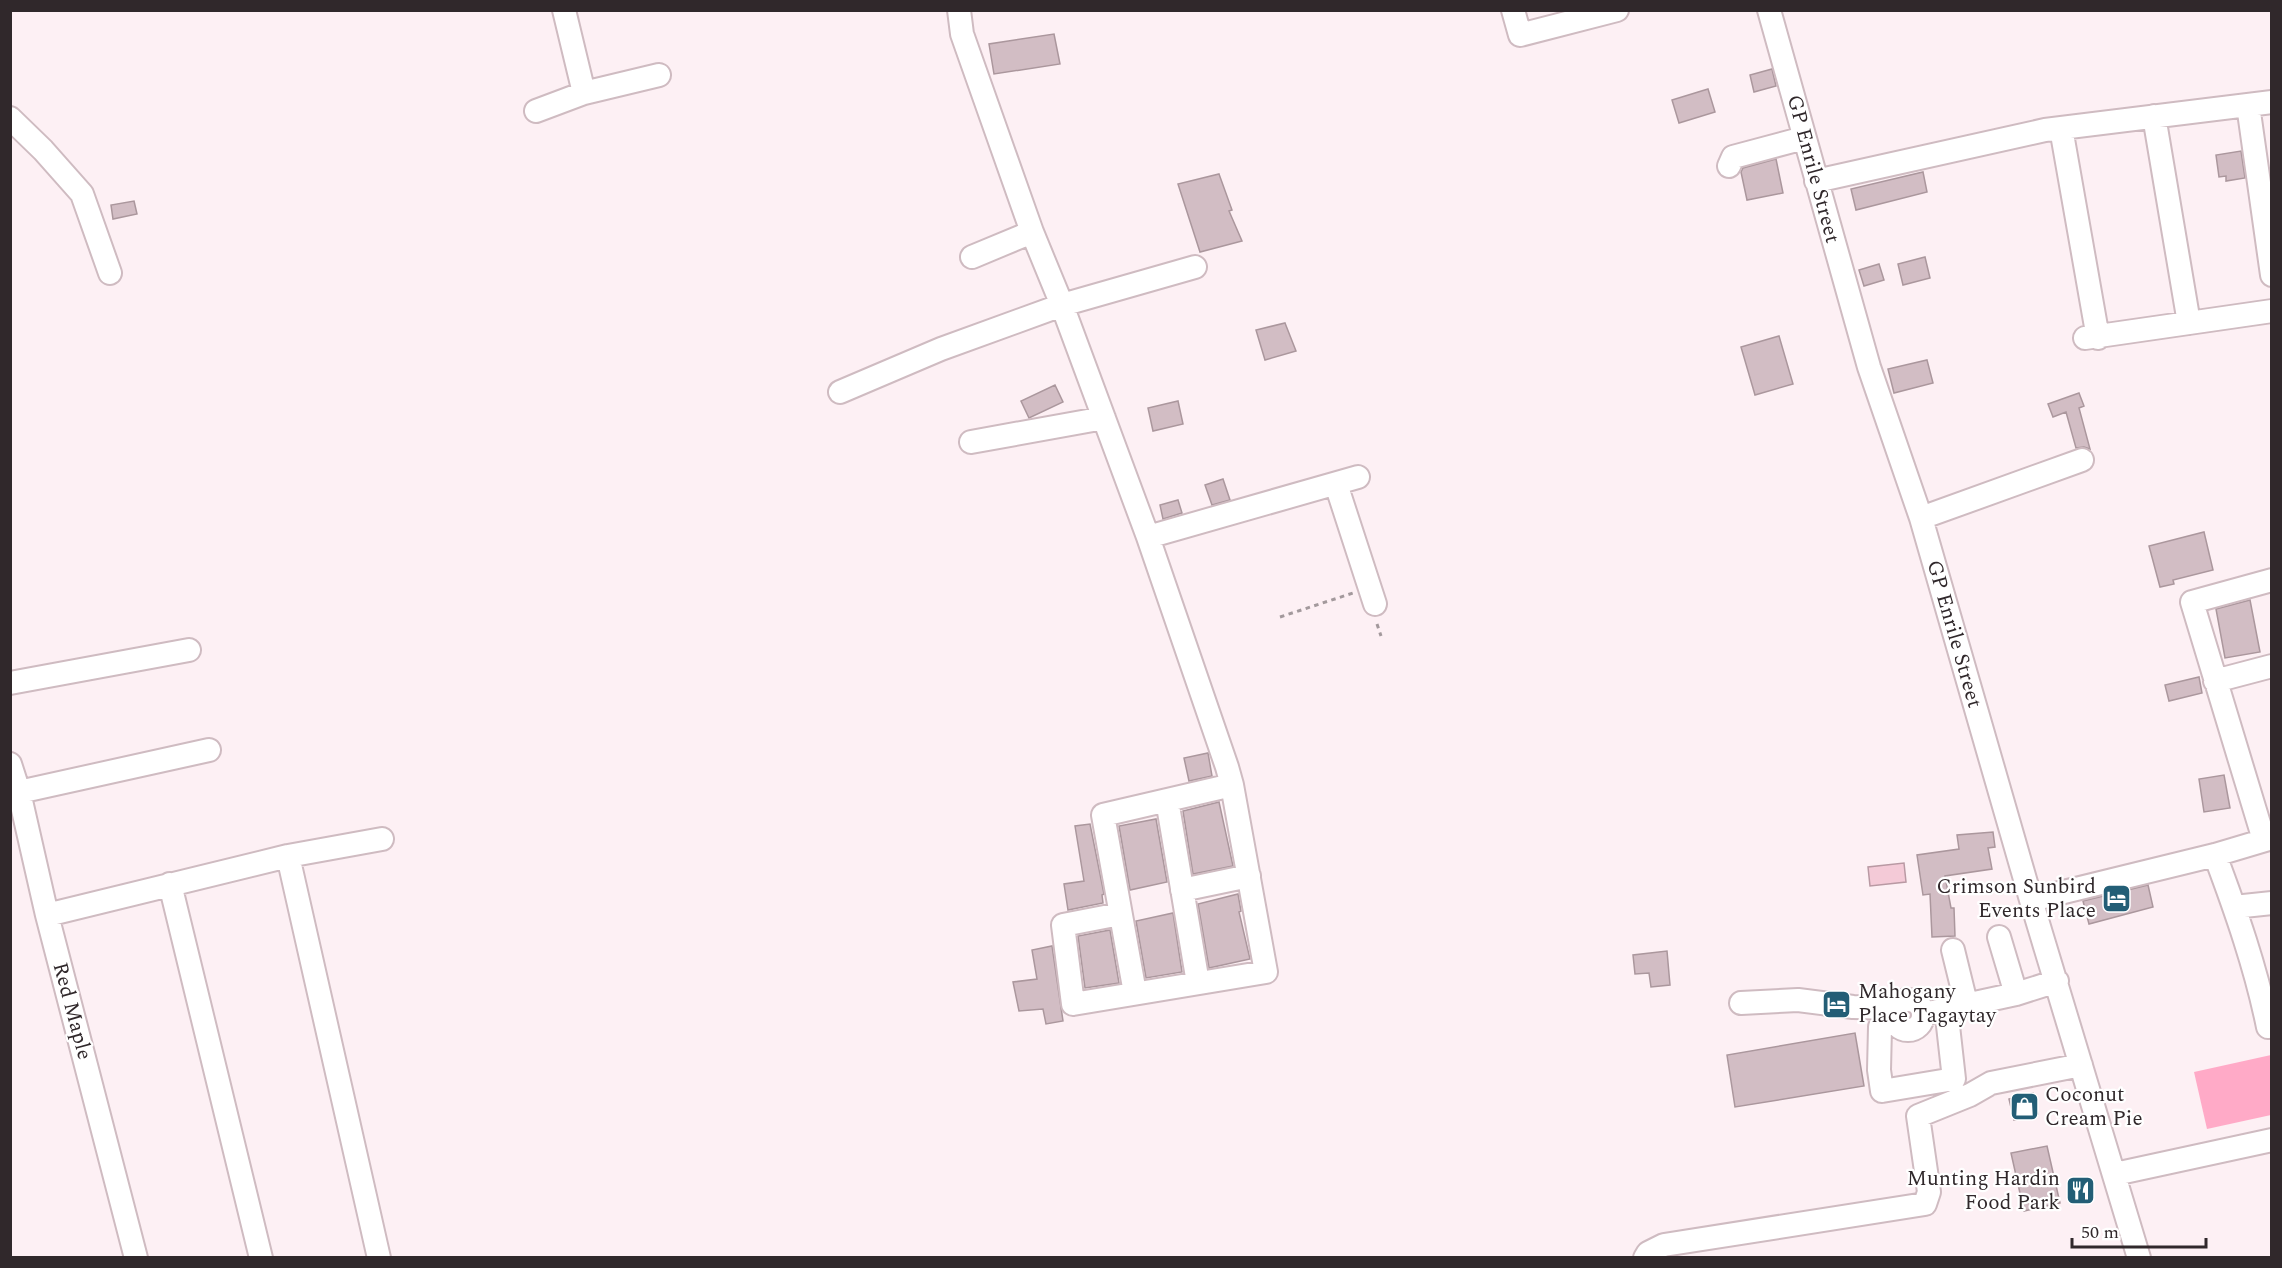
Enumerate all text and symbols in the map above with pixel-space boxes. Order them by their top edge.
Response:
street label: GP Enrile Street [1778,91,1848,247]
street label: GP Enrile Street [1918,556,1990,712]
place label: Crimson Sunbird Events Place [1937,871,2096,927]
hotel icon: Crimson Sunbird Events Place [2101,883,2133,915]
street label: Red Maple [44,959,100,1063]
place label: Mahogany Place Tagaytay [1858,976,1997,1032]
hotel icon: Mahogany Place Tagaytay [1821,988,1853,1020]
place label: Coconut Cream Pie [2045,1079,2143,1135]
shop icon: Coconut Cream Pie [2008,1091,2040,1123]
place label: Munting Hardin Food Park [1907,1163,2060,1219]
restaurant icon: Munting Hardin Food Park [2065,1175,2097,1207]
scale bar [2072,1211,2206,1249]
text: 50 m [2081,1219,2119,1246]

